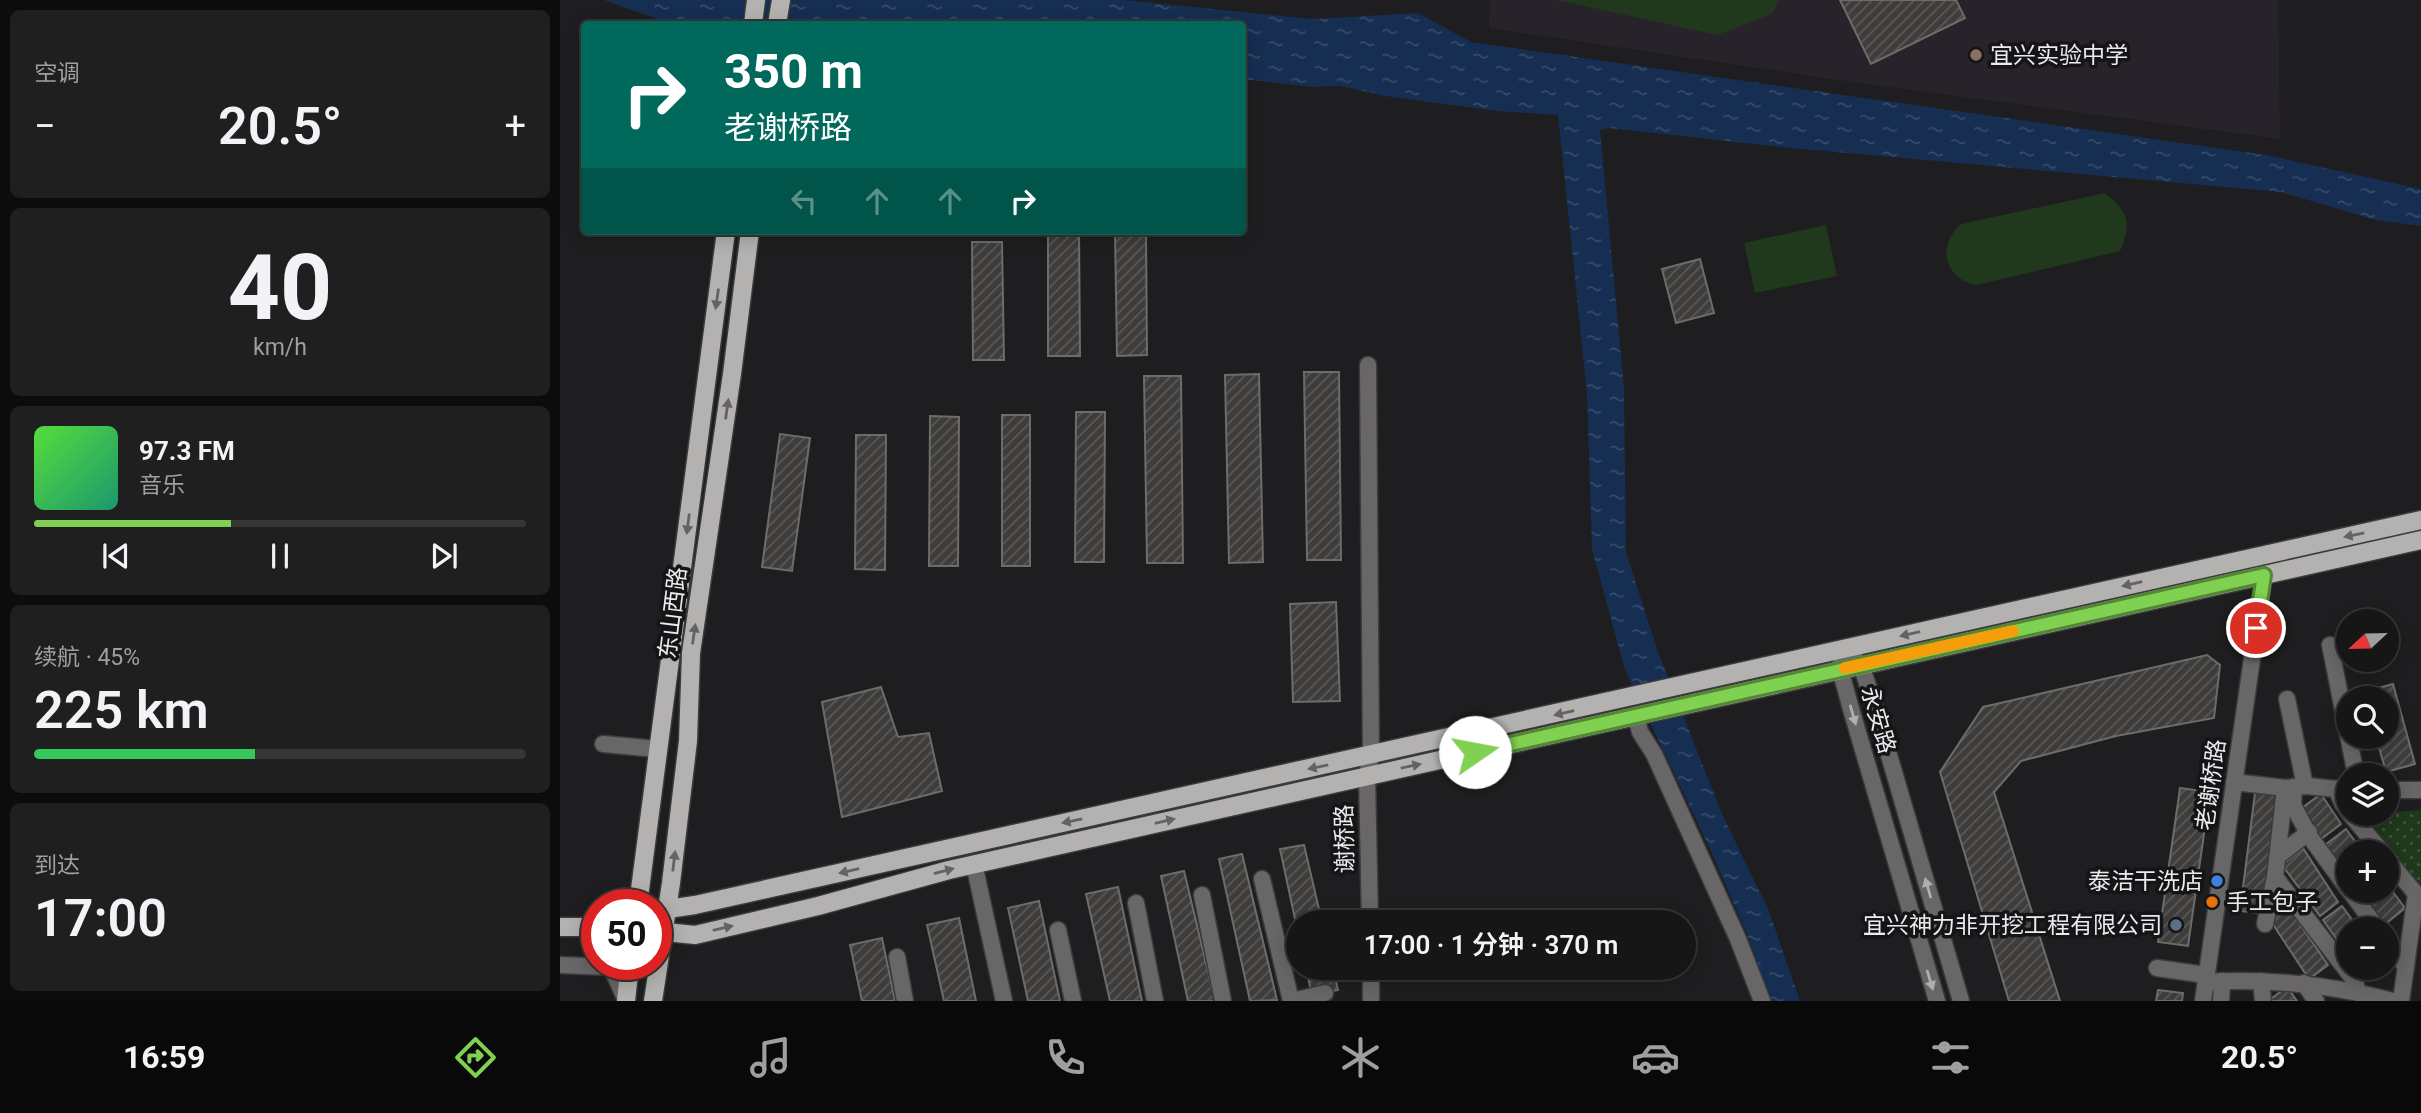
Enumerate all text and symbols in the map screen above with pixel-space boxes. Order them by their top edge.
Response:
place label: 宜兴实验中学 [1990,42,2128,69]
text: 350 m [724,43,863,100]
marker: 宜兴实验中学 [1968,47,1984,63]
icon: right [609,49,700,140]
text: 空调 [34,60,80,87]
text: 20.5° [218,96,342,157]
text: − [34,104,56,148]
text: + [504,104,526,148]
text: 老谢桥路 [724,109,852,147]
icon: left [785,182,823,220]
icon: ahead [858,182,896,220]
icon: ahead [931,182,969,220]
icon: right [1004,182,1042,220]
text: 40 [228,235,332,341]
one-way arrow [711,288,722,310]
text: km/h [253,334,307,361]
one-way arrow [722,398,733,420]
text: 97.3 FM [139,436,235,466]
text: 音乐 [139,472,185,499]
one-way arrow [682,513,693,535]
one-way arrow [2343,529,2365,540]
icon: previous [97,537,135,575]
icon: pause [261,537,299,575]
icon: next [425,537,463,575]
street label: 东山西路 [654,566,692,660]
one-way arrow [2121,578,2143,589]
pin [2226,598,2286,658]
icon: arrive [2237,609,2275,647]
north arrow [2336,609,2399,672]
map controls [2336,609,2399,980]
one-way arrow [689,623,700,645]
one-way arrow [1899,629,1921,640]
text: 续航 · 45% [34,644,140,671]
text: 225 km [34,680,209,741]
street label: 永安路 [1856,683,1900,757]
button: search [2336,686,2399,749]
one-way arrow [1848,704,1858,725]
one-way arrow [1553,708,1575,719]
position arrow [1438,715,1512,789]
street label: 老谢桥路 [2191,738,2231,832]
one-way arrow [1400,761,1422,772]
one-way arrow [1307,762,1329,773]
button: layers [2336,763,2399,826]
street label: 谢桥路 [1331,804,1359,874]
one-way arrow [1155,815,1177,826]
one-way arrow [1060,816,1082,827]
button: + [2336,840,2399,903]
one-way arrow [668,850,679,872]
text: 到达 [34,852,80,879]
one-way arrow [838,865,860,876]
one-way arrow [933,865,955,876]
place label: 泰洁干洗店 [2088,868,2203,895]
marker: 泰洁干洗店 [2209,873,2225,889]
one-way arrow [1923,878,1933,899]
text: 17:00 [34,888,167,949]
speed limit sign: 50 [581,889,672,980]
place label: 手工包子 [2226,889,2318,916]
marker: 手工包子 [2204,894,2220,910]
place label: 宜兴神力非开挖工程有限公司 [1863,912,2162,939]
marker: 宜兴神力非开挖工程有限公司 [2168,917,2184,933]
button: − [2336,917,2399,980]
one-way arrow [713,923,735,934]
text: 17:00 · 1 分钟 · 370 m [1364,930,1618,960]
one-way arrow [1926,970,1936,991]
icon: directions [451,1033,500,1082]
icon: music [746,1033,795,1082]
icon: phone [1041,1033,1090,1082]
icon: climate [1336,1033,1385,1082]
icon: car [1631,1033,1680,1082]
icon: filters [1926,1033,1975,1082]
text: 16:59 [123,1038,205,1076]
text: 20.5° [2221,1038,2298,1076]

